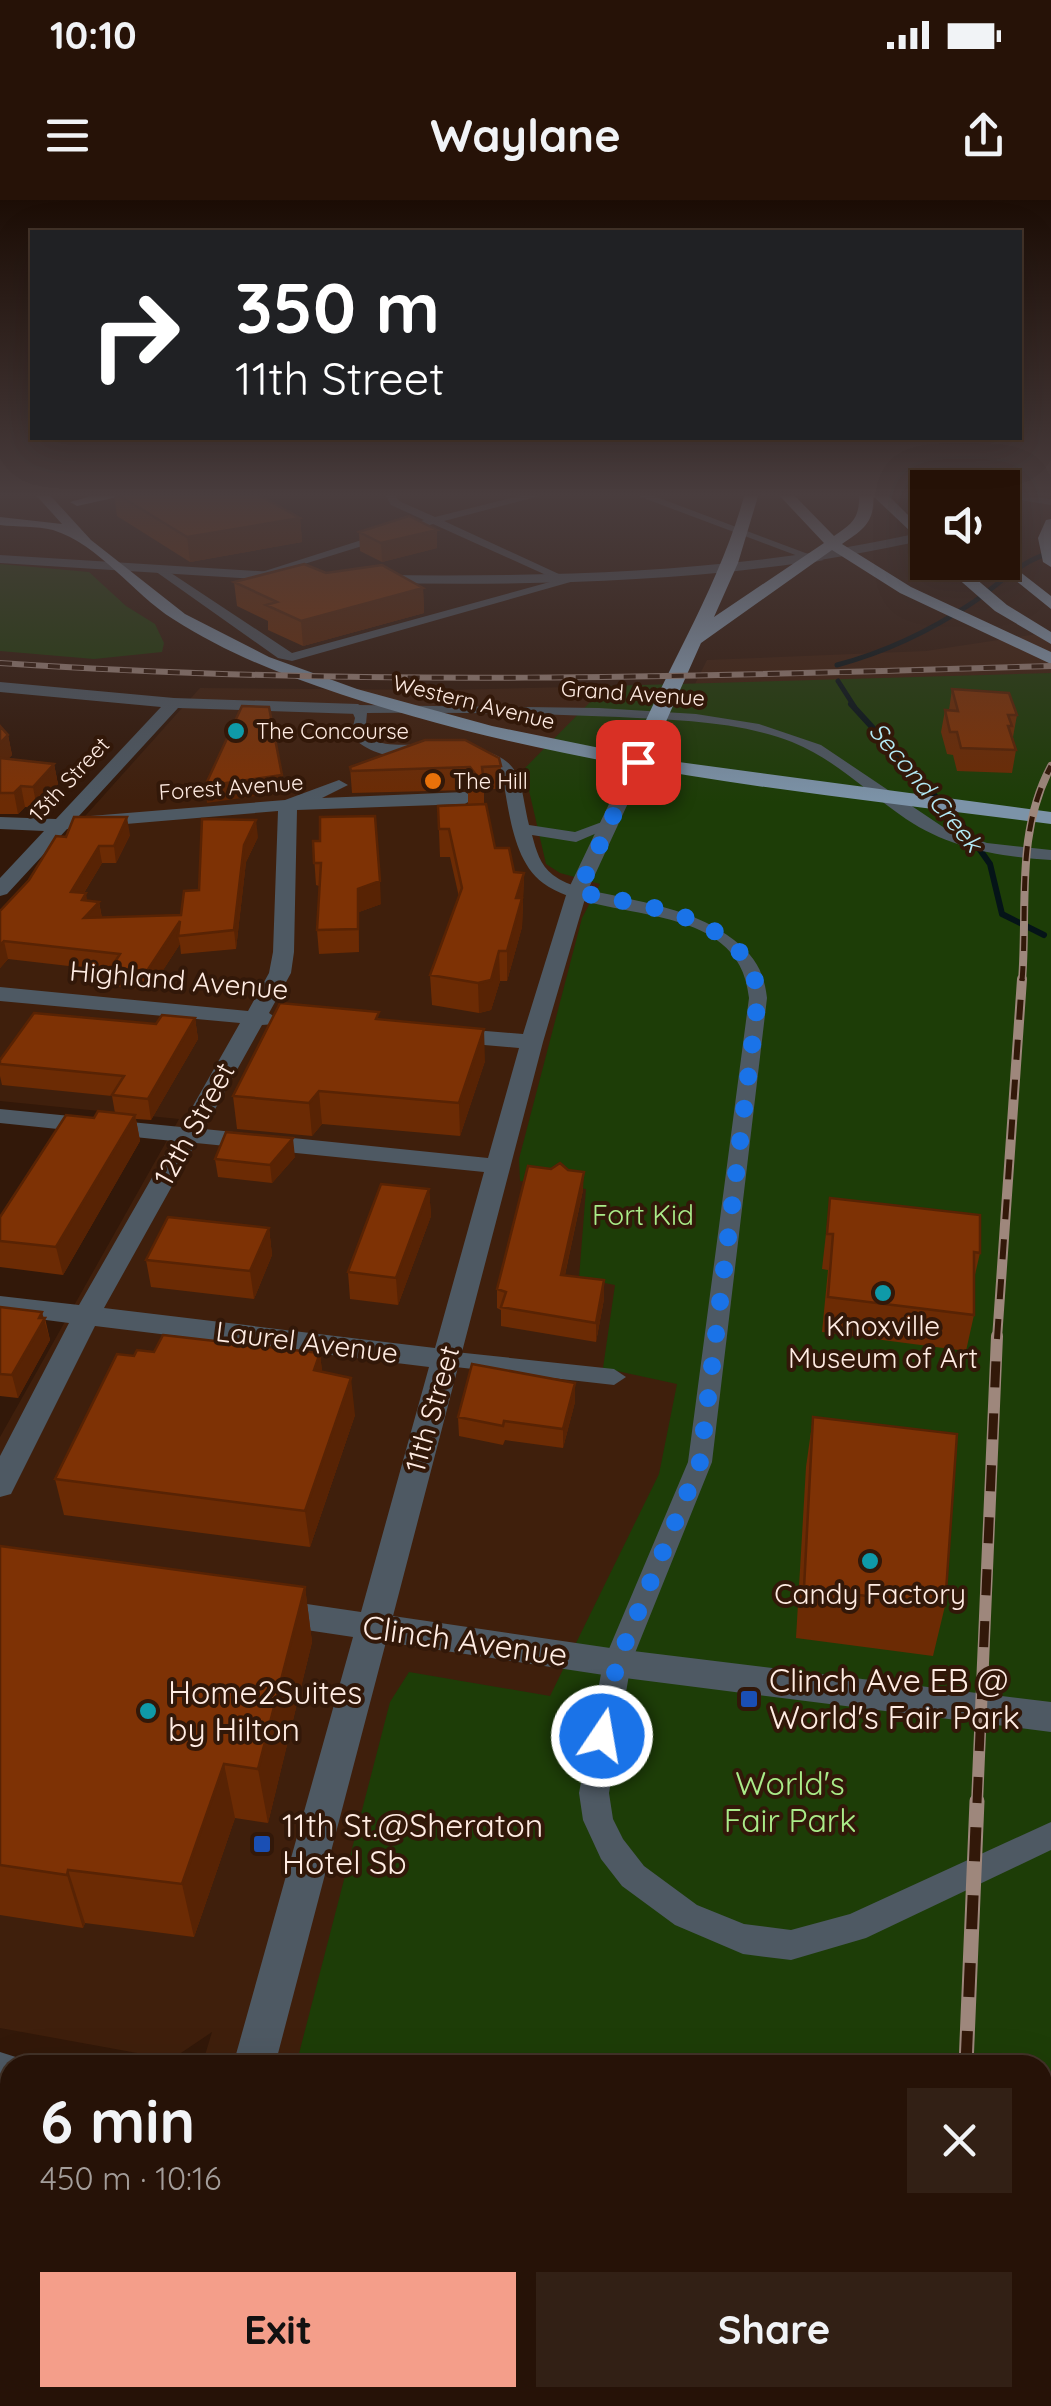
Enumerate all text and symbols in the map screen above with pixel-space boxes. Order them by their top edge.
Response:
text: 10:10 [50,11,137,59]
text: Waylane [430,107,621,163]
icon: menu [40,108,95,163]
icon: share [956,108,1011,163]
text: 350 m [235,263,440,351]
icon: right [70,270,200,400]
text: 11th Street [235,350,444,406]
map controls [910,470,1020,580]
button: sound [910,470,1020,580]
street label: Western Avenue [390,668,558,736]
street label: Grand Avenue [560,674,706,712]
water label: Second Creek [863,716,991,860]
place label: The Concourse [256,717,409,745]
marker: The Concourse [225,720,247,742]
pin [596,720,681,805]
street label: 13th Street [23,731,115,827]
icon: arrive [611,735,666,790]
place label: The Hill [453,767,528,795]
street label: Forest Avenue [158,768,304,806]
marker: The Hill [422,770,444,792]
street label: Highland Avenue [68,953,290,1007]
street label: 12th Street [145,1056,242,1191]
park label: Fort Kid [592,1197,694,1232]
marker: Knoxville Museum of Art [872,1282,894,1304]
place label: Knoxville Museum of Art [788,1308,978,1375]
street label: Laurel Avenue [214,1313,400,1370]
street label: 11th Street [397,1341,466,1476]
marker: Candy Factory [859,1550,881,1572]
place label: Candy Factory [774,1576,966,1611]
street label: Clinch Avenue [360,1606,570,1674]
place label: Clinch Ave EB @ World's Fair Park [769,1660,1020,1737]
place label: Home2Suites by Hilton [168,1672,362,1749]
position arrow [550,1684,654,1788]
marker: Clinch Ave EB @ World's Fair Park [738,1688,760,1710]
marker: Home2Suites by Hilton [137,1700,159,1722]
park label: World's Fair Park [724,1763,856,1840]
place label: 11th St.@Sheraton Hotel Sb [282,1805,543,1882]
marker: 11th St.@Sheraton Hotel Sb [251,1833,273,1855]
text: 6 min [40,2083,195,2158]
button: close [907,2088,1012,2193]
text: 450 m · 10:16 [40,2158,221,2198]
button: Exit [40,2272,516,2387]
button: Share [536,2272,1012,2387]

